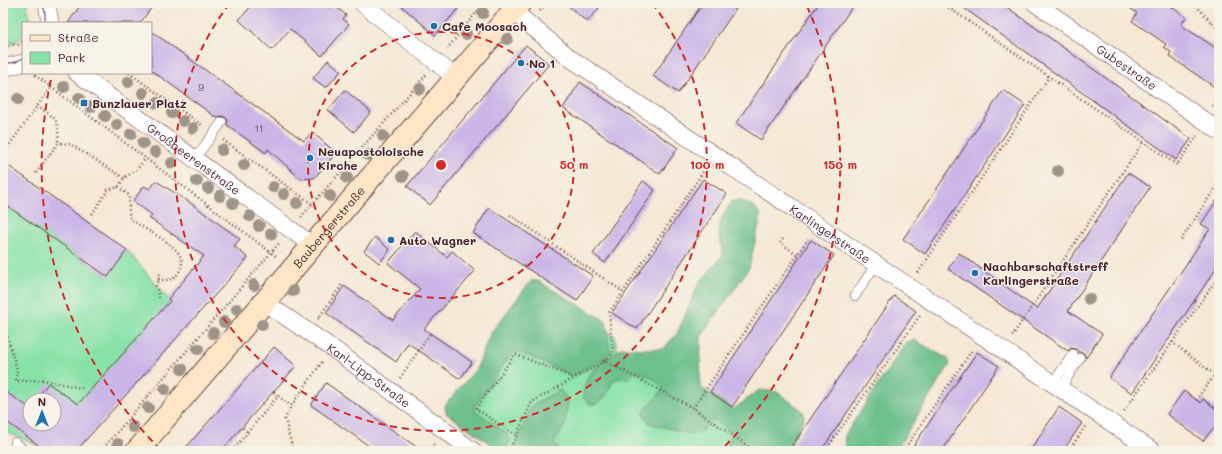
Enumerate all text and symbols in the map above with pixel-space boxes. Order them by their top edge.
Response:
place label: Cafe Moosach [442,18,527,34]
marker: Cafe Moosach [429,21,439,31]
legend [22,22,152,74]
text: Straße [58,29,99,45]
street label: Gubestraße [1094,40,1160,94]
text: Park [58,49,85,65]
place label: No 1 [529,55,555,71]
marker: No 1 [516,58,526,68]
house number: 9 [198,80,204,94]
place label: Bunzlauer Platz [92,95,187,111]
marker: Bunzlauer Platz [79,98,89,108]
street label: Großbeerenstraße [144,119,244,198]
house number: 11 [255,121,263,135]
place label: Neuapostoloische Kirche [318,143,424,173]
marker: Neuapostoloische Kirche [305,153,315,163]
text: 50 m [560,156,588,172]
text: 100 m [690,156,724,172]
text: 150 m [823,156,857,172]
centre of rings [434,158,448,172]
street label: Baubergerstraße [289,183,368,271]
street label: Karlingerstraße [787,201,874,267]
place label: Auto Wagner [399,232,476,248]
marker: Auto Wagner [386,235,396,245]
place label: Nachbarschaftstreff Karlingerstraße [983,258,1109,288]
marker: Nachbarschaftstreff Karlingerstraße [970,268,980,278]
street label: Karl-Lipp-Straße [324,339,414,411]
north arrow [22,392,62,432]
text: N [38,394,46,409]

